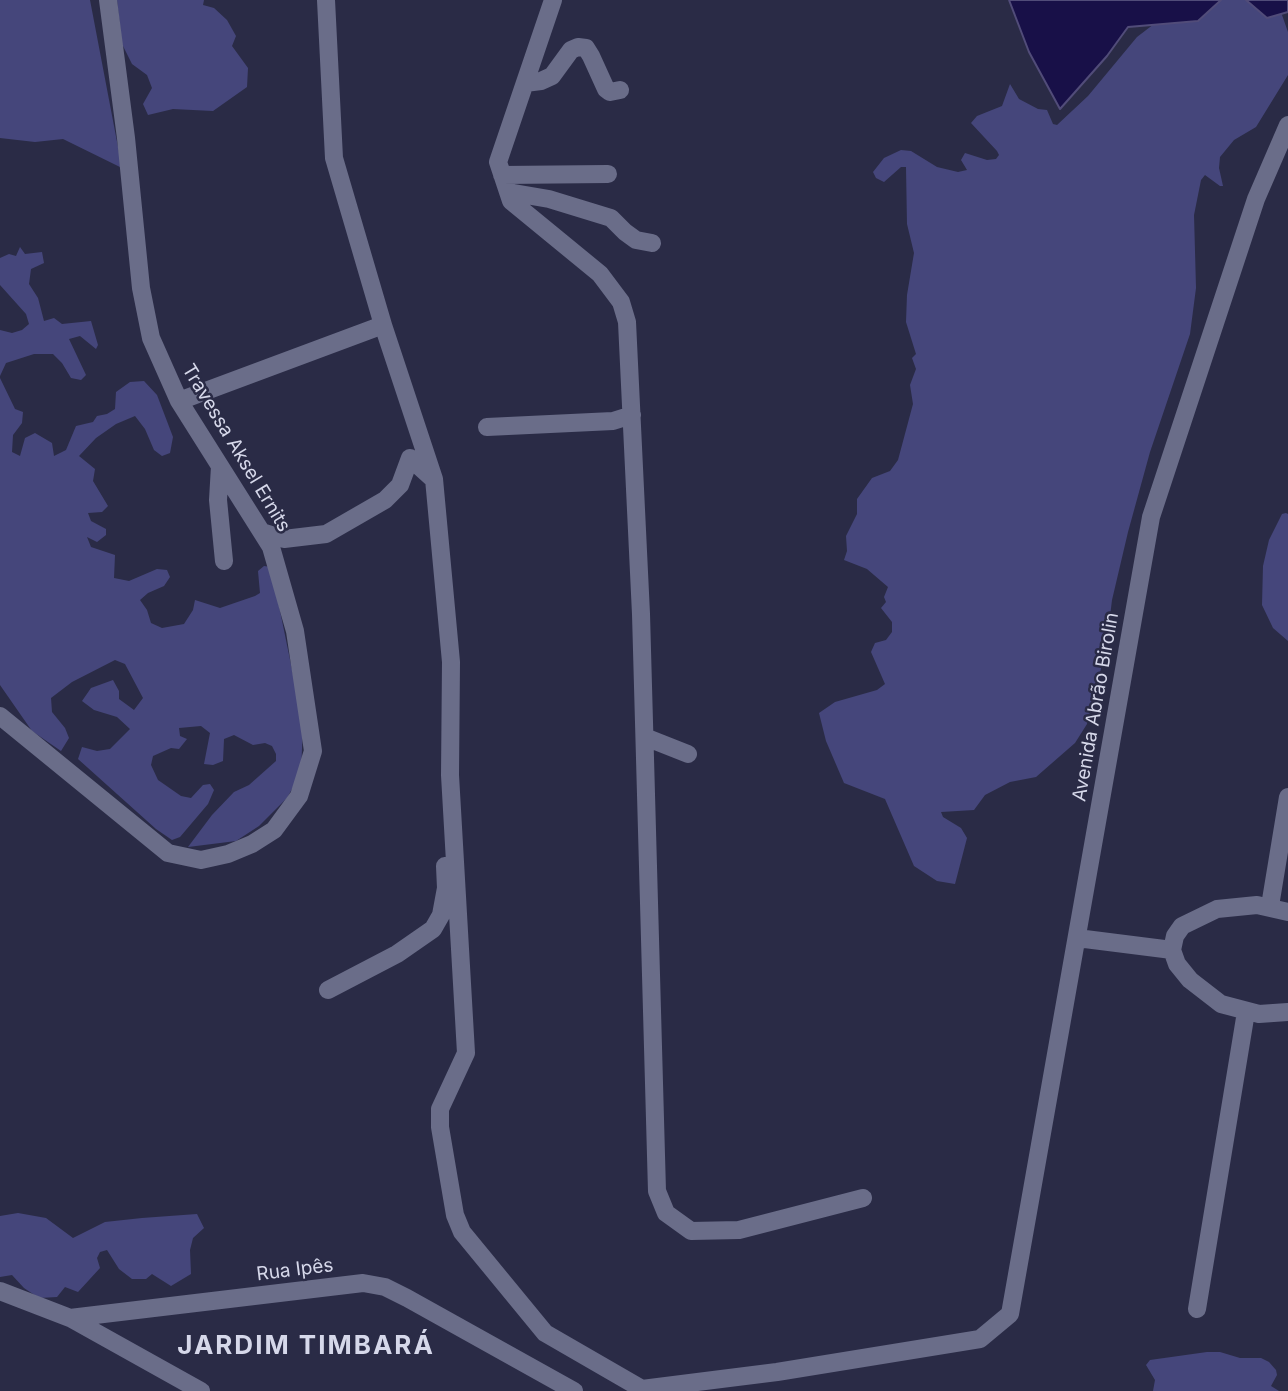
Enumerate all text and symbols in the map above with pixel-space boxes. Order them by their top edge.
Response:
street label: Travessa Aksel Ernits [177,360,295,536]
street label: Avenida Abrão Birolin [1068,611,1124,803]
street label: Rua Ipês [255,1254,335,1286]
district label: JARDIM TIMBARÁ [179,1330,433,1362]

